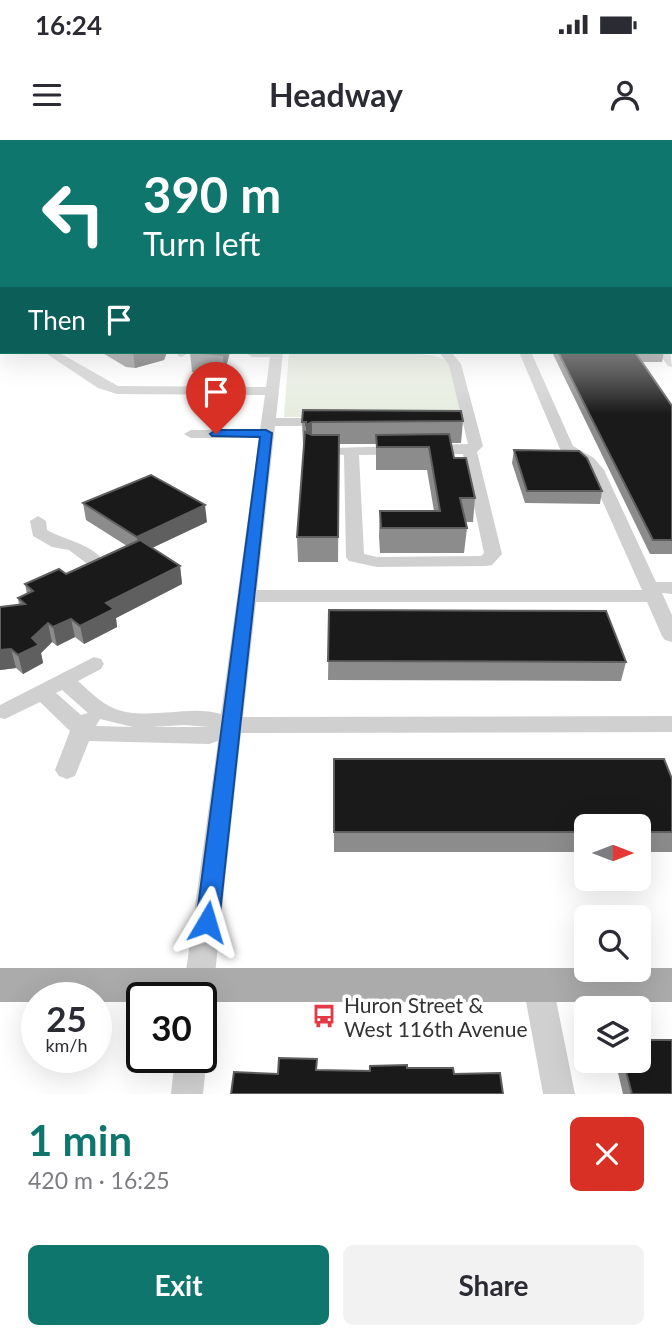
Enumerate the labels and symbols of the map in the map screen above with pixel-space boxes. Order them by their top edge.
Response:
pin [186,362,246,434]
north arrow [574,814,651,891]
position arrow [170,885,244,959]
speed limit sign: 30 [126,982,217,1073]
place label: Huron Street & West 116th Avenue [344,992,528,1041]
bus stop icon: Huron Street & West 116th Avenue [310,1002,338,1030]

